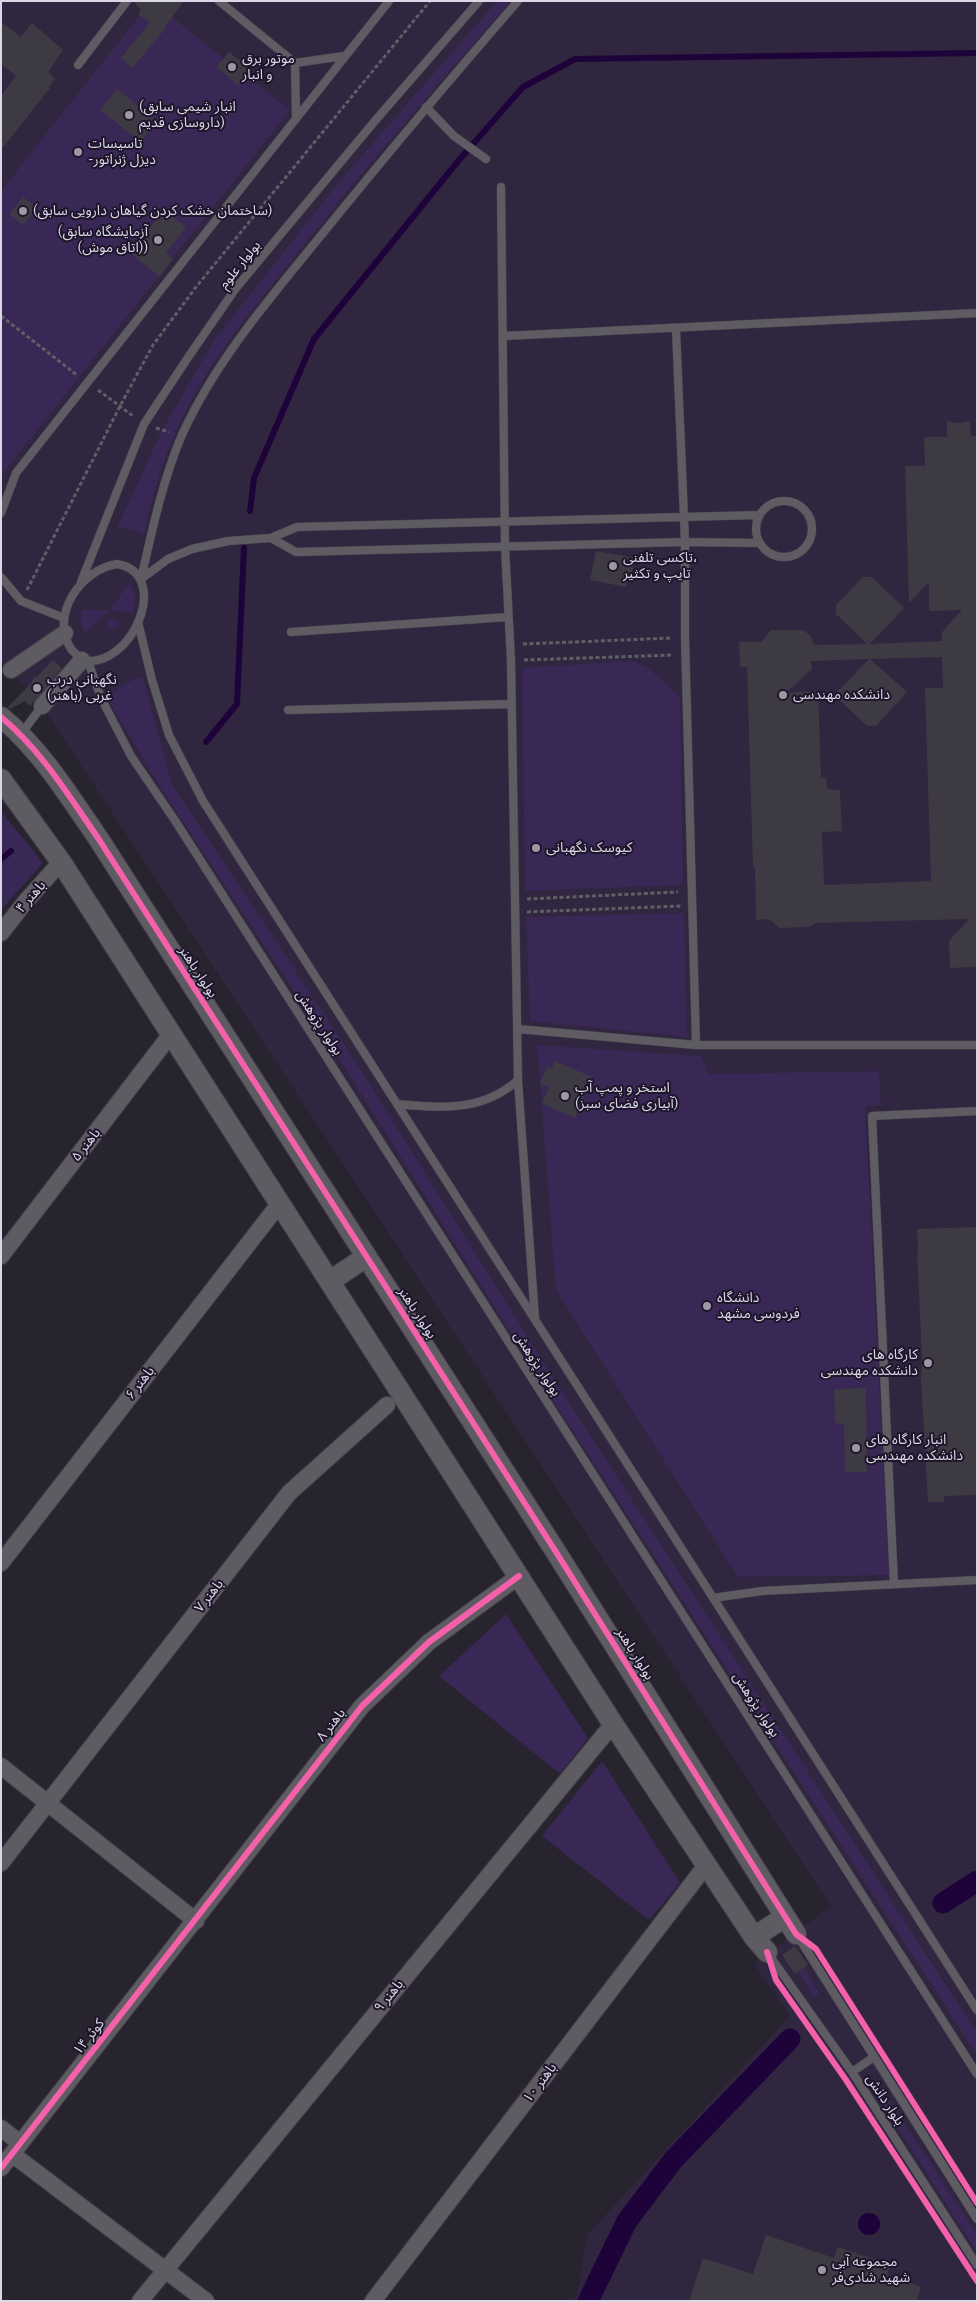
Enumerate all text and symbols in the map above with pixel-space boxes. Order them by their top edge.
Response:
place label: موتور برق و انبار [242,51,295,84]
marker: موتور برق و انبار [226,61,238,73]
place label: (انبار شیمی سابق داروسازی قدیم) [139,99,236,132]
marker: (انبار شیمی سابق داروسازی قدیم) [123,109,135,121]
place label: تاسیسات -دیزل ژنراتور [88,136,156,168]
marker: تاسیسات -دیزل ژنراتور [72,146,84,158]
place label: (ساختمان خشک کردن گیاهان دارویی سابق) [33,203,272,219]
marker: (ساختمان خشک کردن گیاهان دارویی سابق) [17,205,29,217]
place label: (آزمایشگاه سابق (اتاق موش)) [58,224,148,256]
marker: (آزمایشگاه سابق (اتاق موش)) [152,234,164,246]
street label: بولوار علوم [216,238,264,292]
place label: تاکسی تلفنی، تایپ و تکثیر [623,550,697,582]
marker: تاکسی تلفنی، تایپ و تکثیر [607,560,619,572]
place label: نگهبانی درب غربی (باهنر) [47,672,117,704]
marker: نگهبانی درب غربی (باهنر) [31,682,43,694]
place label: دانشکده مهندسی [793,687,890,703]
marker: دانشکده مهندسی [777,689,789,701]
place label: کیوسک نگهبانی [546,840,632,856]
marker: کیوسک نگهبانی [530,842,542,854]
street label: باهنر ۴ [12,877,50,917]
street label: بولوار باهنر [175,943,221,1001]
street label: بولوار پژوهش [292,987,346,1059]
place label: استخر و پمپ آب (آبیاری فضای سبز) [575,1080,678,1112]
marker: استخر و پمپ آب (آبیاری فضای سبز) [559,1090,571,1102]
street label: باهنر ۵ [68,1125,104,1165]
street label: بولوار باهنر [394,1284,440,1342]
place label: دانشگاه فردوسی مشهد [717,1290,800,1322]
marker: دانشگاه فردوسی مشهد [701,1300,713,1312]
street label: بولوار پژوهش [510,1328,564,1400]
place label: کارگاه های دانشکده مهندسی [821,1347,918,1380]
marker: کارگاه های دانشکده مهندسی [922,1357,934,1369]
street label: باهنر ۶ [122,1363,158,1403]
place label: انبار کارگاه های دانشکده مهندسی [866,1432,963,1464]
marker: انبار کارگاه های دانشکده مهندسی [850,1442,862,1454]
street label: باهنر ۷ [191,1576,227,1616]
street label: بولوار باهنر [612,1625,658,1683]
street label: بولوار پژوهش [729,1669,783,1741]
street label: باهنر ۸ [313,1705,349,1745]
street label: باهنر ۹ [371,1976,407,2016]
street label: کوثر ۱۴ [70,2016,108,2058]
street label: باهنر ۱۰ [520,2060,560,2106]
street label: بلوار دانش [862,2071,908,2129]
place label: مجموعه آبی شهید شادی‌فر [832,2254,910,2286]
marker: مجموعه آبی شهید شادی‌فر [816,2264,828,2276]

